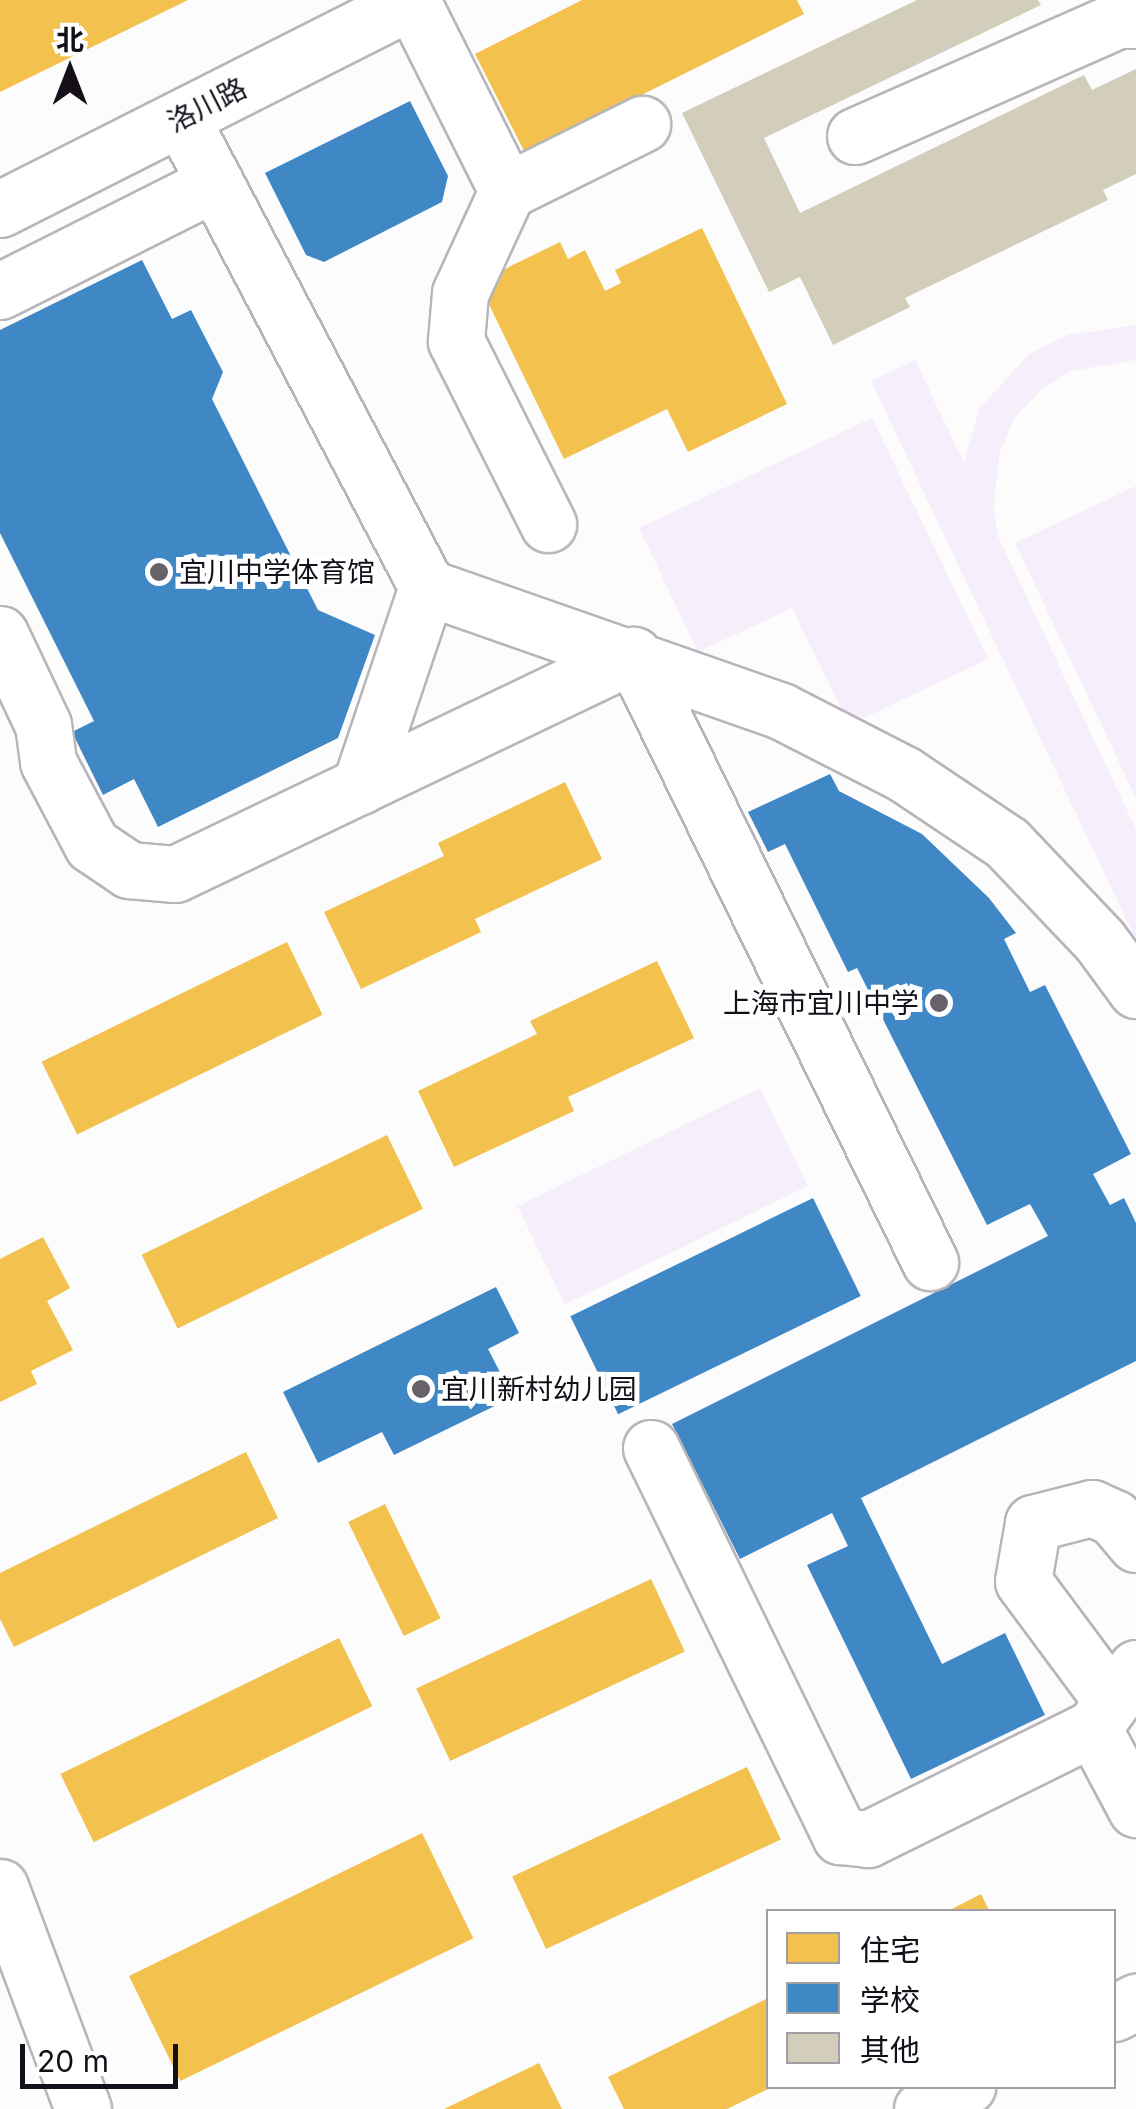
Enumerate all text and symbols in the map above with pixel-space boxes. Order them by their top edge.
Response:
north arrow [20,20,120,120]
text: 北 [56,23,84,57]
street label: 洛川路 [162,71,252,139]
place label: 宜川中学体育馆 [179,555,375,589]
marker: 宜川中学体育馆 [148,561,170,583]
place label: 上海市宜川中学 [723,986,919,1020]
marker: 上海市宜川中学 [928,992,950,1014]
place label: 宜川新村幼儿园 [441,1372,637,1406]
marker: 宜川新村幼儿园 [410,1378,432,1400]
legend [766,1909,1116,2089]
text: 住宅 [860,1932,920,1968]
text: 学校 [860,1982,920,2018]
scale bar [25,2024,182,2086]
text: 其他 [860,2032,920,2068]
text: 20 m [37,2043,109,2079]

